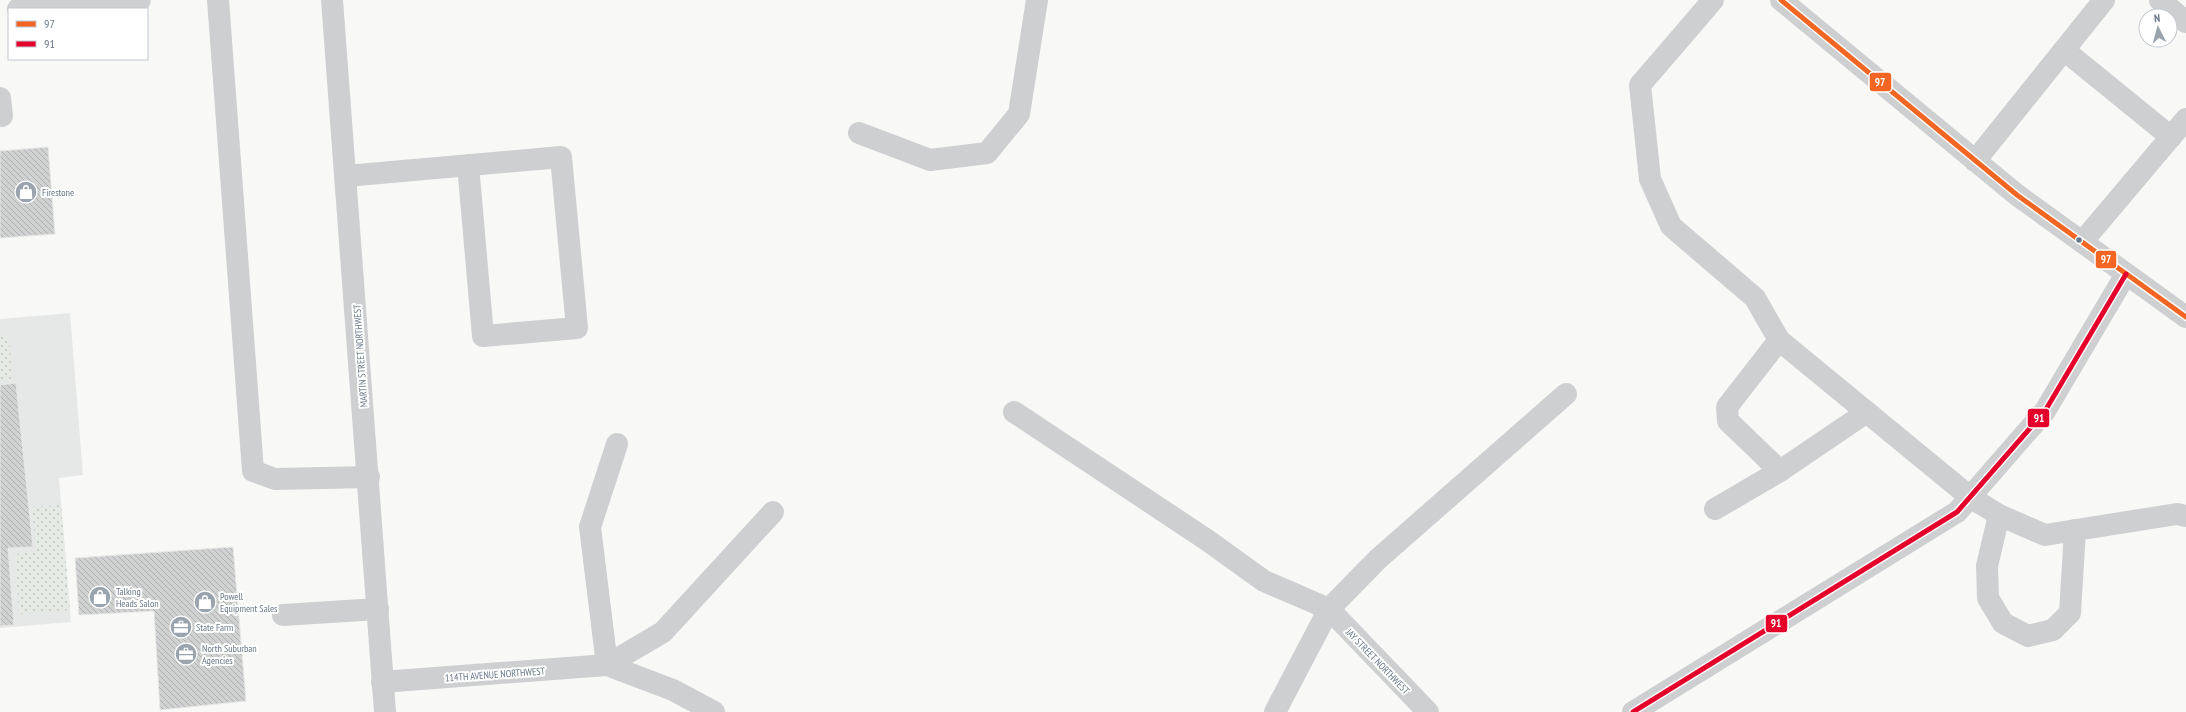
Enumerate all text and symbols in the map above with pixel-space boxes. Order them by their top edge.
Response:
legend [8,8,148,60]
north arrow [2138,8,2178,48]
text: N [2153,11,2161,25]
text: 97 [44,16,55,31]
text: 91 [44,36,55,51]
line badge: 97 [1869,72,1892,92]
text: 97 [1875,75,1885,89]
shop icon: Firestone [13,179,39,205]
place label: Firestone [42,186,74,199]
unlabelled marker [2074,235,2084,245]
line badge: 97 [2095,250,2117,269]
text: 97 [2101,252,2111,266]
street label: MARTIN STREET NORTHWEST [350,304,371,408]
line badge: 91 [2027,408,2050,428]
text: 91 [2034,411,2044,425]
shop icon: Talking Heads Salon [87,584,113,610]
place label: Talking Heads Salon [116,585,159,610]
shop icon: Powell Equipment Sales [192,589,218,615]
place label: Powell Equipment Sales [220,590,278,615]
office icon: State Farm [168,614,194,640]
line badge: 91 [1765,614,1788,633]
text: 91 [1771,616,1781,630]
place label: State Farm [196,621,233,634]
street label: JAY STREET NORTHWEST [1342,625,1413,697]
office icon: North Suburban Agencies [173,641,199,667]
place label: North Suburban Agencies [202,642,257,667]
street label: 114TH AVENUE NORTHWEST [445,664,546,684]

